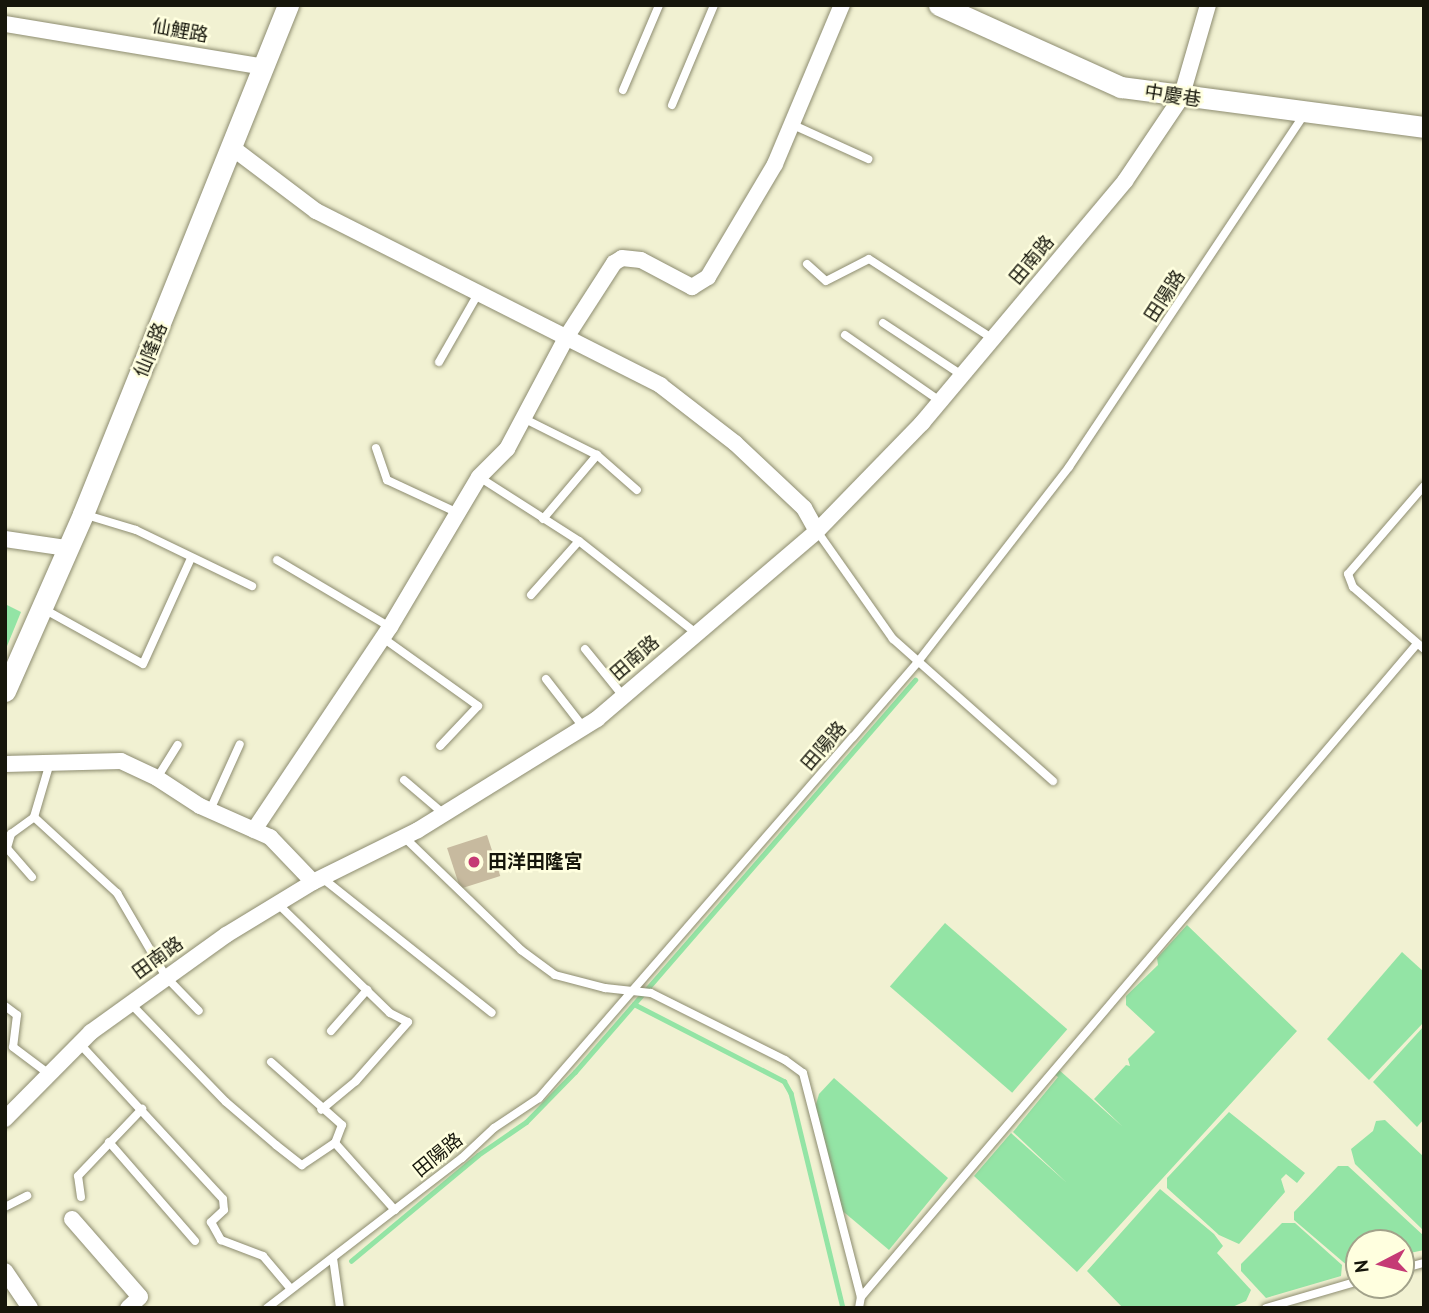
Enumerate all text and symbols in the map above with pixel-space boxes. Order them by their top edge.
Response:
street label: 仙鯉路 [150,15,210,47]
street label: 中慶巷 [1143,80,1203,112]
street label: 田南路 [1005,231,1059,289]
street label: 田陽路 [1140,266,1190,326]
street label: 仙隆路 [130,319,172,381]
street label: 田南路 [606,631,664,685]
street label: 田陽路 [797,717,851,775]
place label: 田洋田隆宮 [488,851,583,873]
marker: 田洋田隆宮 [466,854,482,870]
street label: 田南路 [128,932,188,984]
street label: 田陽路 [409,1128,467,1182]
north arrow [1345,1229,1415,1299]
text: N [1348,1259,1374,1274]

